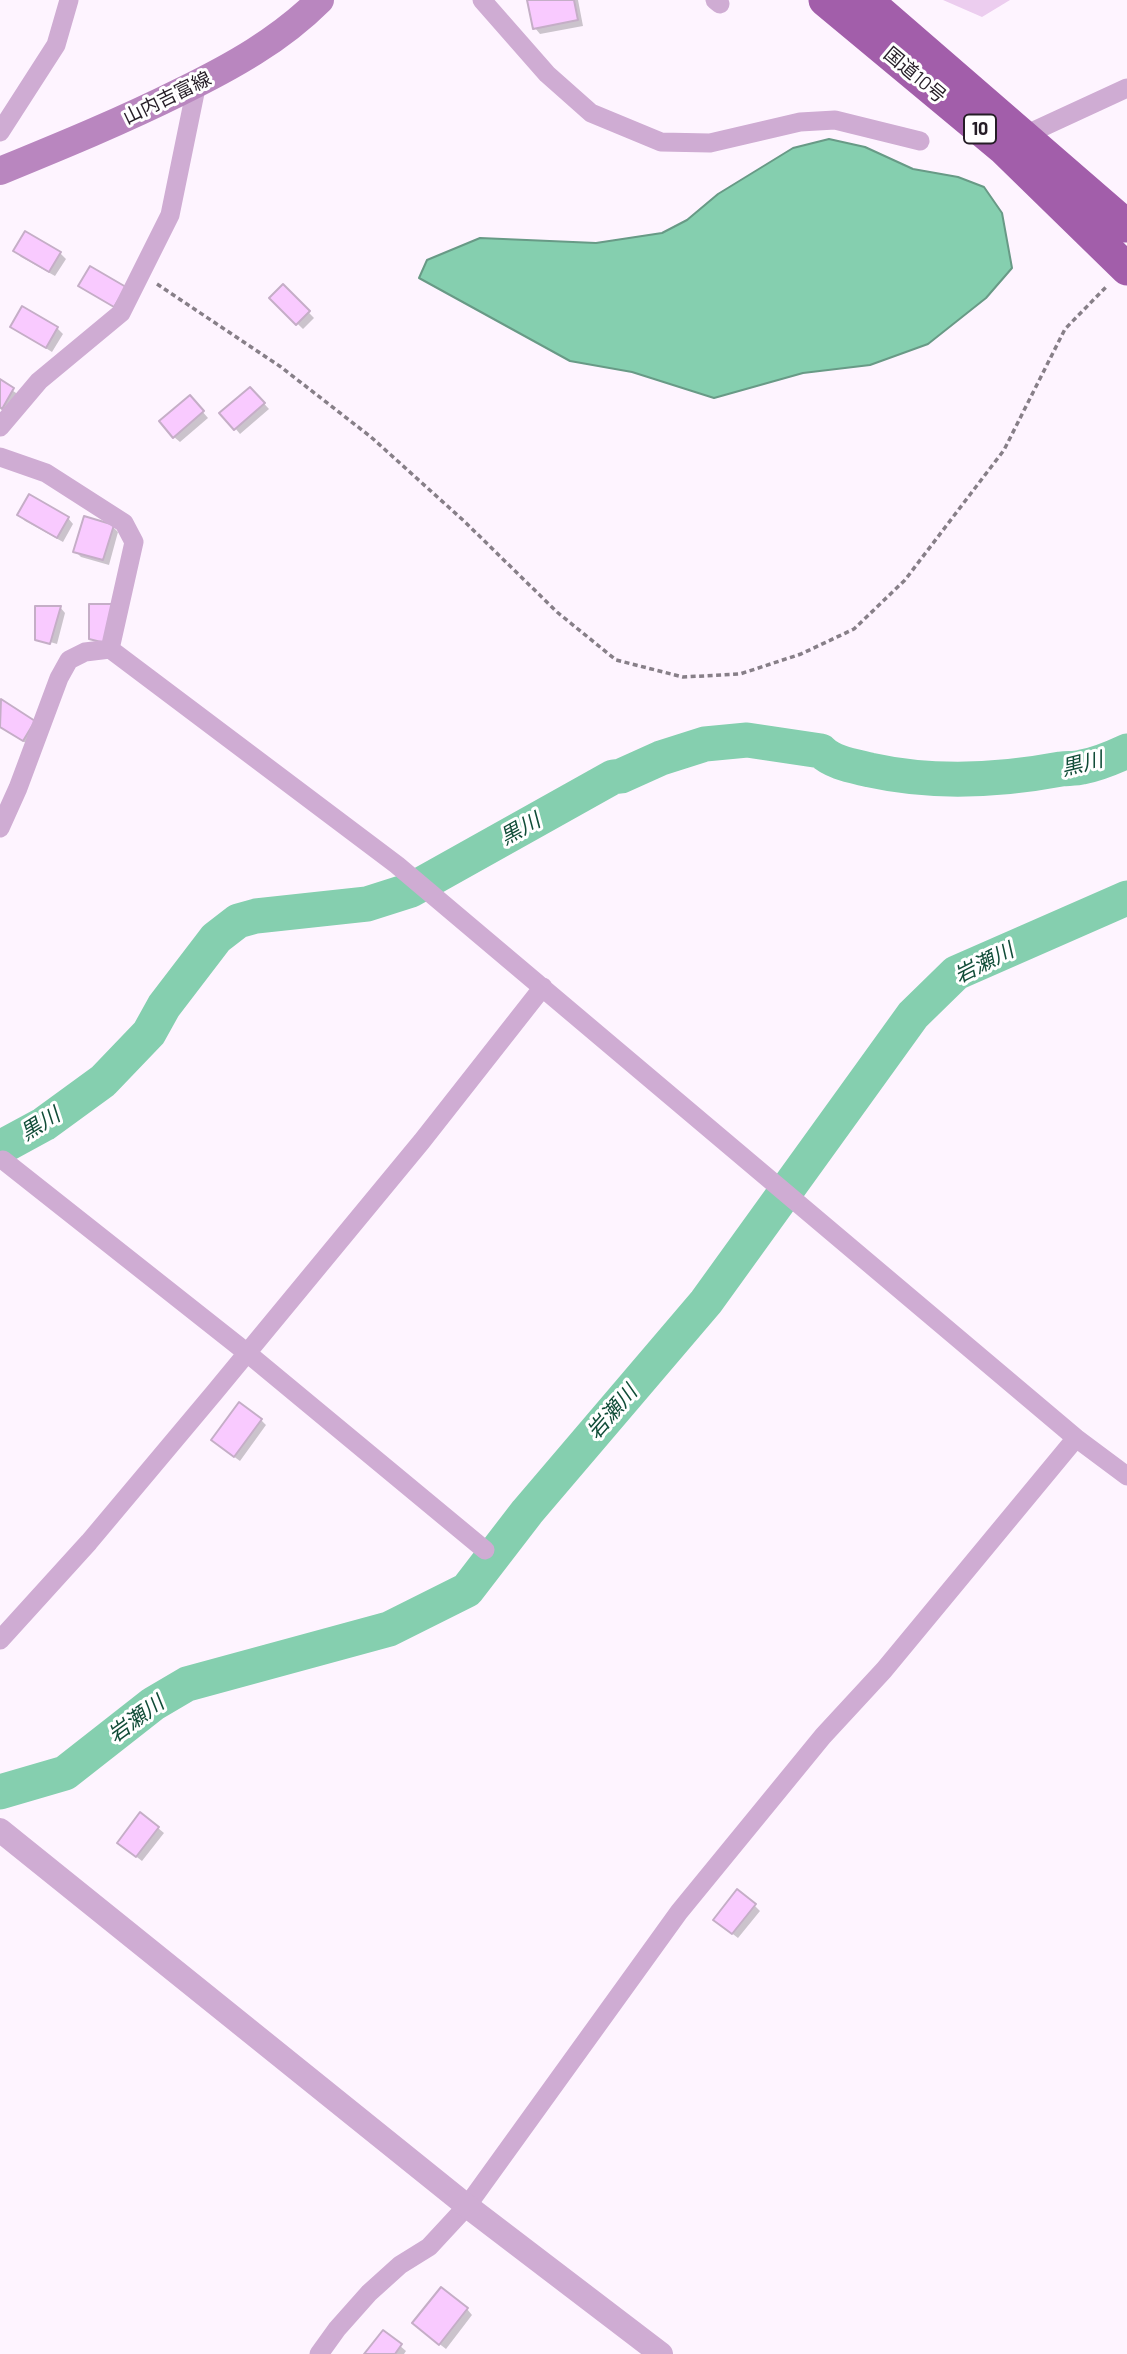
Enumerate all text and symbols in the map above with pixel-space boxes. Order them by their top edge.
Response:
street label: 国道10号 [879,42,951,108]
street label: 山内吉富線 [119,67,215,129]
road number: 10 [964,114,996,144]
water label: 黒川 [1059,747,1105,781]
water label: 黒川 [496,808,544,850]
water label: 岩瀬川 [950,937,1018,989]
water label: 黒川 [16,1102,64,1146]
water label: 岩瀬川 [582,1380,642,1444]
water label: 岩瀬川 [103,1690,169,1748]

